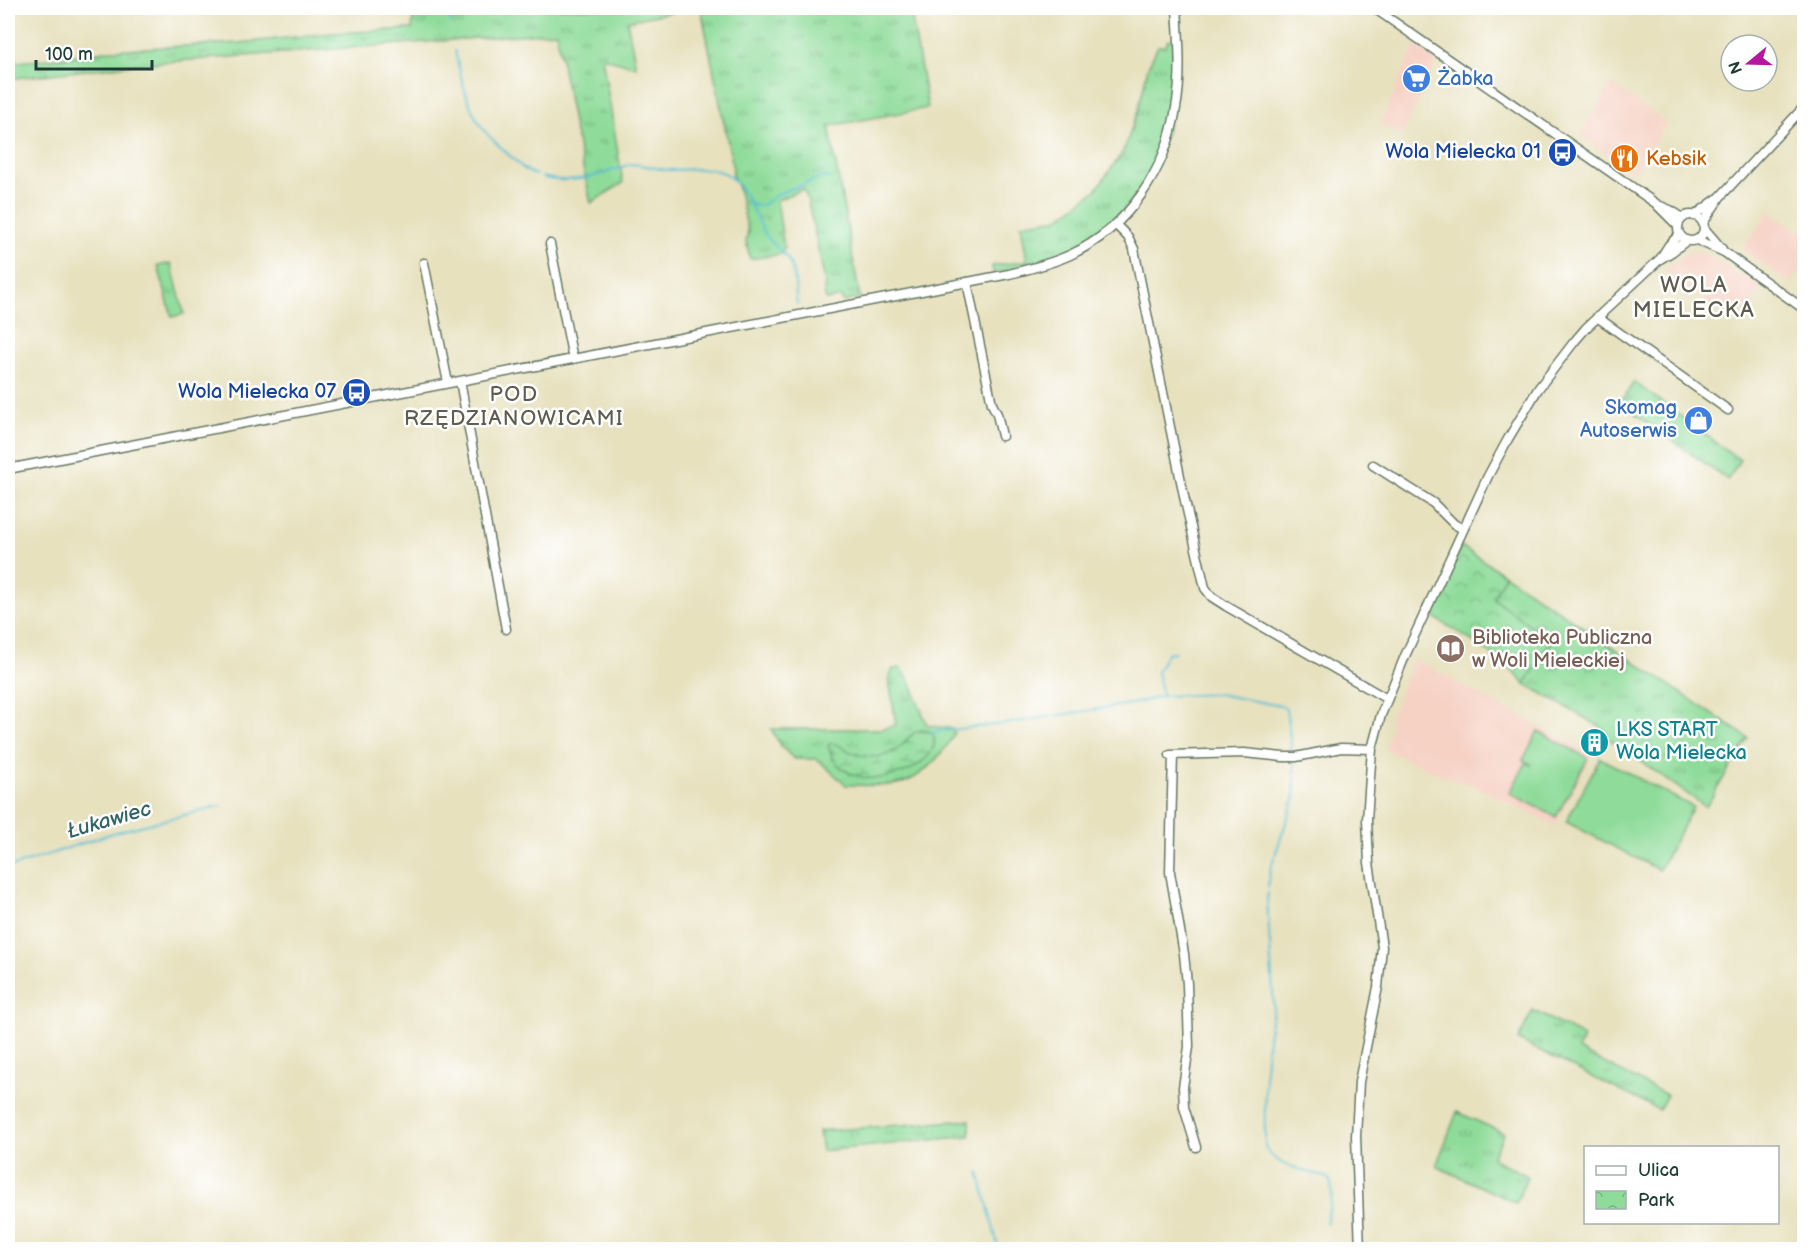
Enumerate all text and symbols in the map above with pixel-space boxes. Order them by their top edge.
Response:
scale bar [36,33,152,71]
north arrow [1719,33,1779,93]
text: 100 m [45,44,93,65]
text: N [1725,59,1747,76]
supermarket icon: Żabka [1401,63,1433,95]
place label: Żabka [1437,66,1494,91]
bus stop icon: Wola Mielecka 01 [1546,136,1578,168]
place label: Wola Mielecka 01 [1385,140,1541,164]
restaurant icon: Kebsik [1609,143,1641,175]
place label: Kebsik [1646,147,1706,171]
district label: WOLA MIELECKA [1633,272,1755,324]
bus stop icon: Wola Mielecka 07 [341,376,373,408]
place label: Wola Mielecka 07 [178,380,336,404]
district label: POD RZĘDZIANOWICAMI [404,382,624,431]
place label: Skomag Autoserwis [1580,396,1677,443]
shop icon: Skomag Autoserwis [1682,404,1714,436]
place label: Biblioteka Publiczna w Woli Mieleckiej [1472,626,1652,673]
library icon: Biblioteka Publiczna w Woli Mieleckiej [1435,633,1467,665]
place label: LKS START Wola Mielecka [1616,718,1747,765]
building icon: LKS START Wola Mielecka [1579,726,1611,758]
water label: Łukawiec [64,796,154,844]
legend [1584,1146,1779,1224]
text: Ulica [1638,1160,1679,1181]
text: Park [1638,1190,1674,1211]

